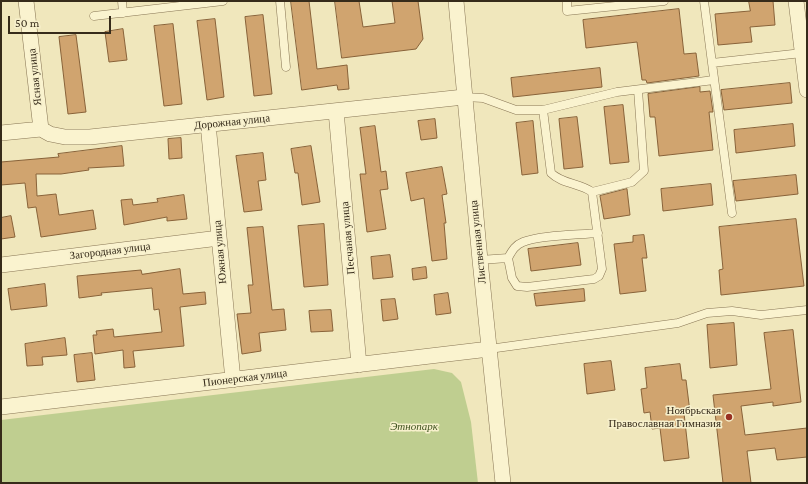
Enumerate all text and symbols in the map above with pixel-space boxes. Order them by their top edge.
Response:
scale bar [10,8,113,34]
text: 50 m [15,16,39,30]
street label: Ясная улица [25,48,45,106]
street label: Дорожная улица [193,111,271,133]
street label: Лиственная улица [467,200,489,284]
street label: Песчаная улица [338,201,358,275]
street label: Южная улица [211,220,229,284]
street label: Загородная улица [69,239,151,263]
street label: Пионерская улица [202,366,288,390]
place label: Ноябрьская Православная Гимназия [609,404,721,430]
marker: Ноябрьская Православная Гимназия [724,412,734,422]
park label: Этнопарк [390,420,438,434]

